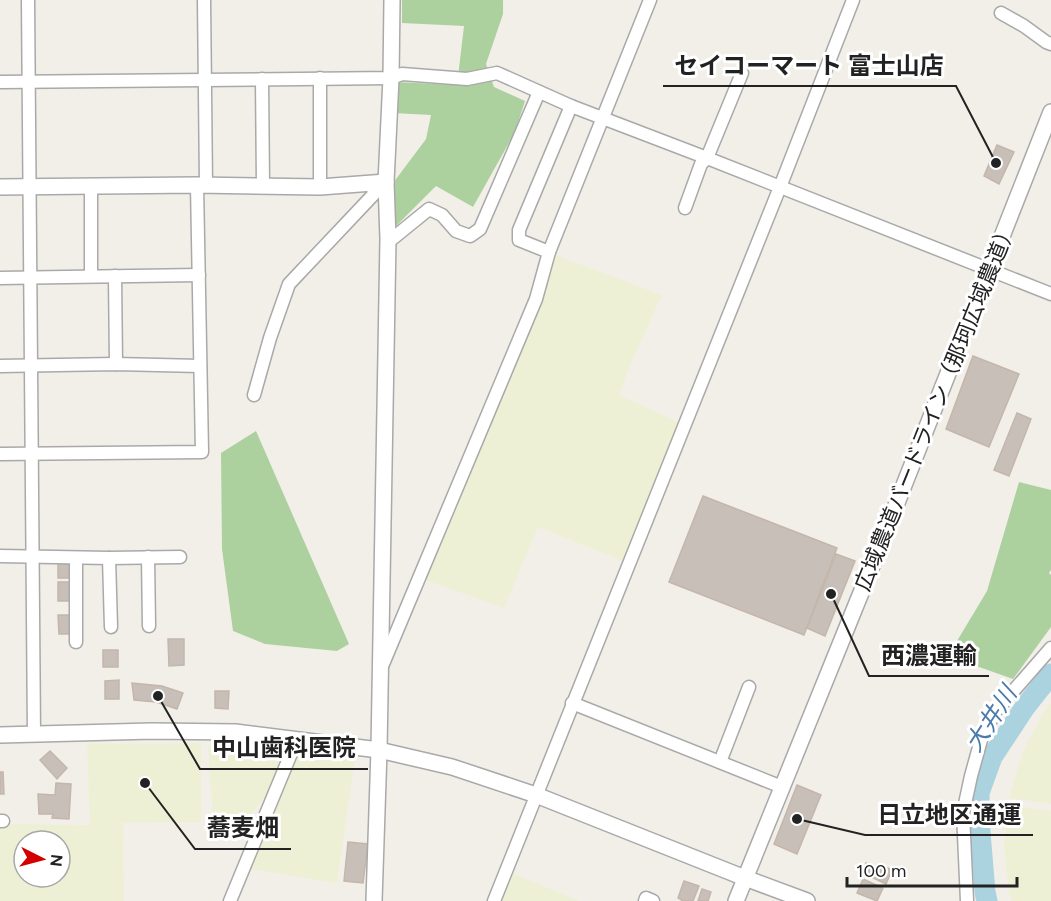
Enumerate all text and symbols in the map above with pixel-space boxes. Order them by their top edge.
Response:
callout: セイコーマート 富士山店 [663,44,956,86]
text: セイコーマート 富士山店 [674,51,944,80]
street label: 広域農道バードライン（那珂広域農道） [849,218,1022,595]
callout: 西濃運輸 [869,634,989,676]
text: 西濃運輸 [881,641,977,670]
water label: 大井川 [959,678,1024,757]
callout: 中山歯科医院 [200,727,368,769]
text: 中山歯科医院 [212,733,356,762]
callout: 日立地区通運 [865,793,1033,835]
text: 日立地区通運 [877,800,1021,829]
callout: 蕎麦畑 [195,807,291,849]
text: 蕎麦畑 [207,813,279,842]
north arrow [12,829,72,889]
scale bar [847,850,1016,888]
text: N [46,853,67,868]
text: 100 m [856,860,906,882]

